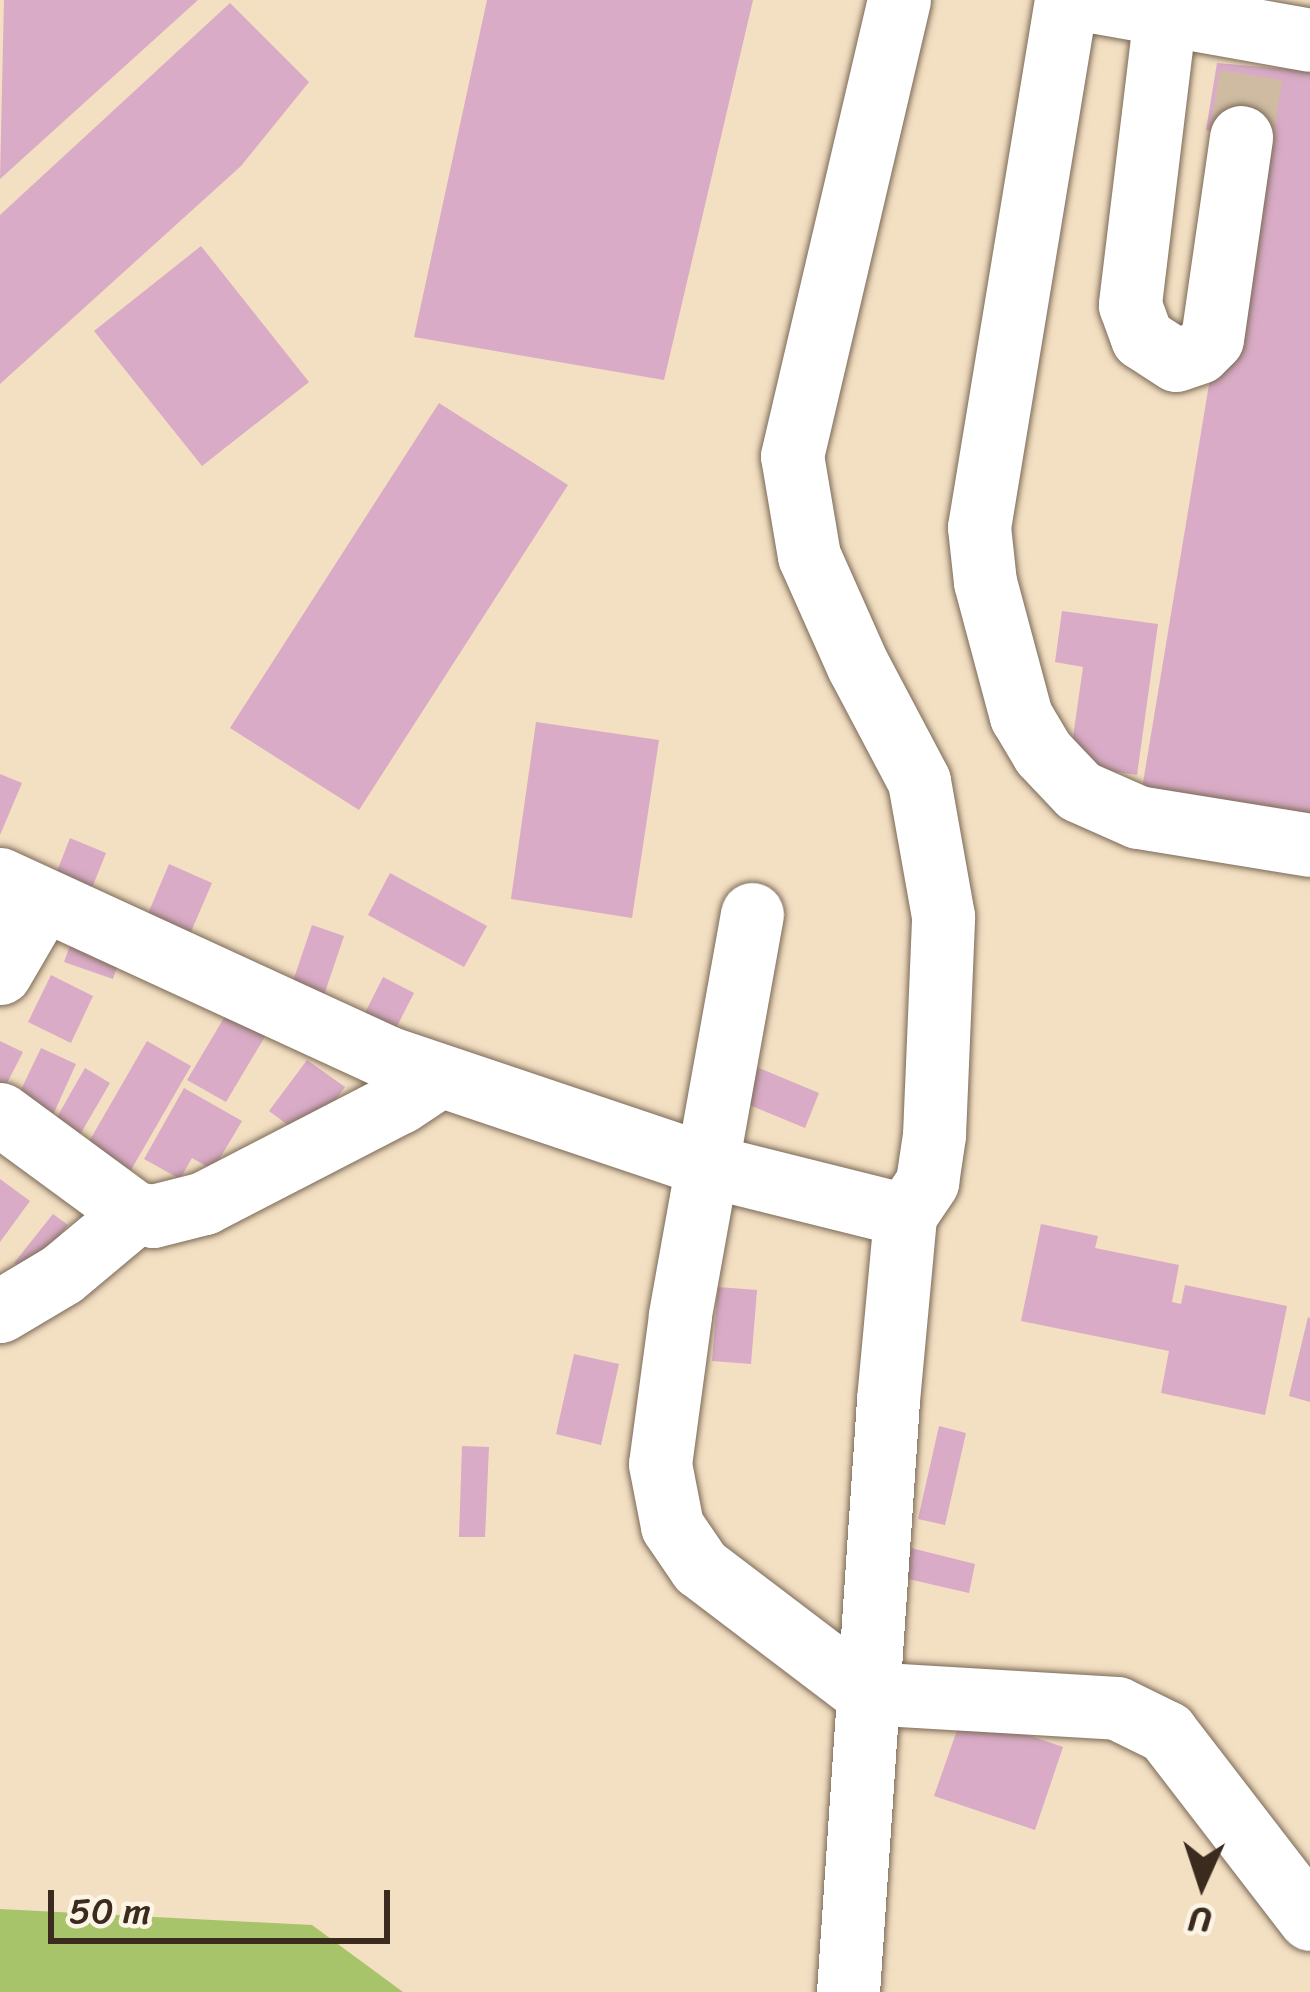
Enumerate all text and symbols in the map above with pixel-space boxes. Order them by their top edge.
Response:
north arrow [1142,1824,1262,1944]
scale bar [54,1866,396,1940]
text: 50 m [69,1879,151,1943]
text: U [1188,1890,1213,1949]

